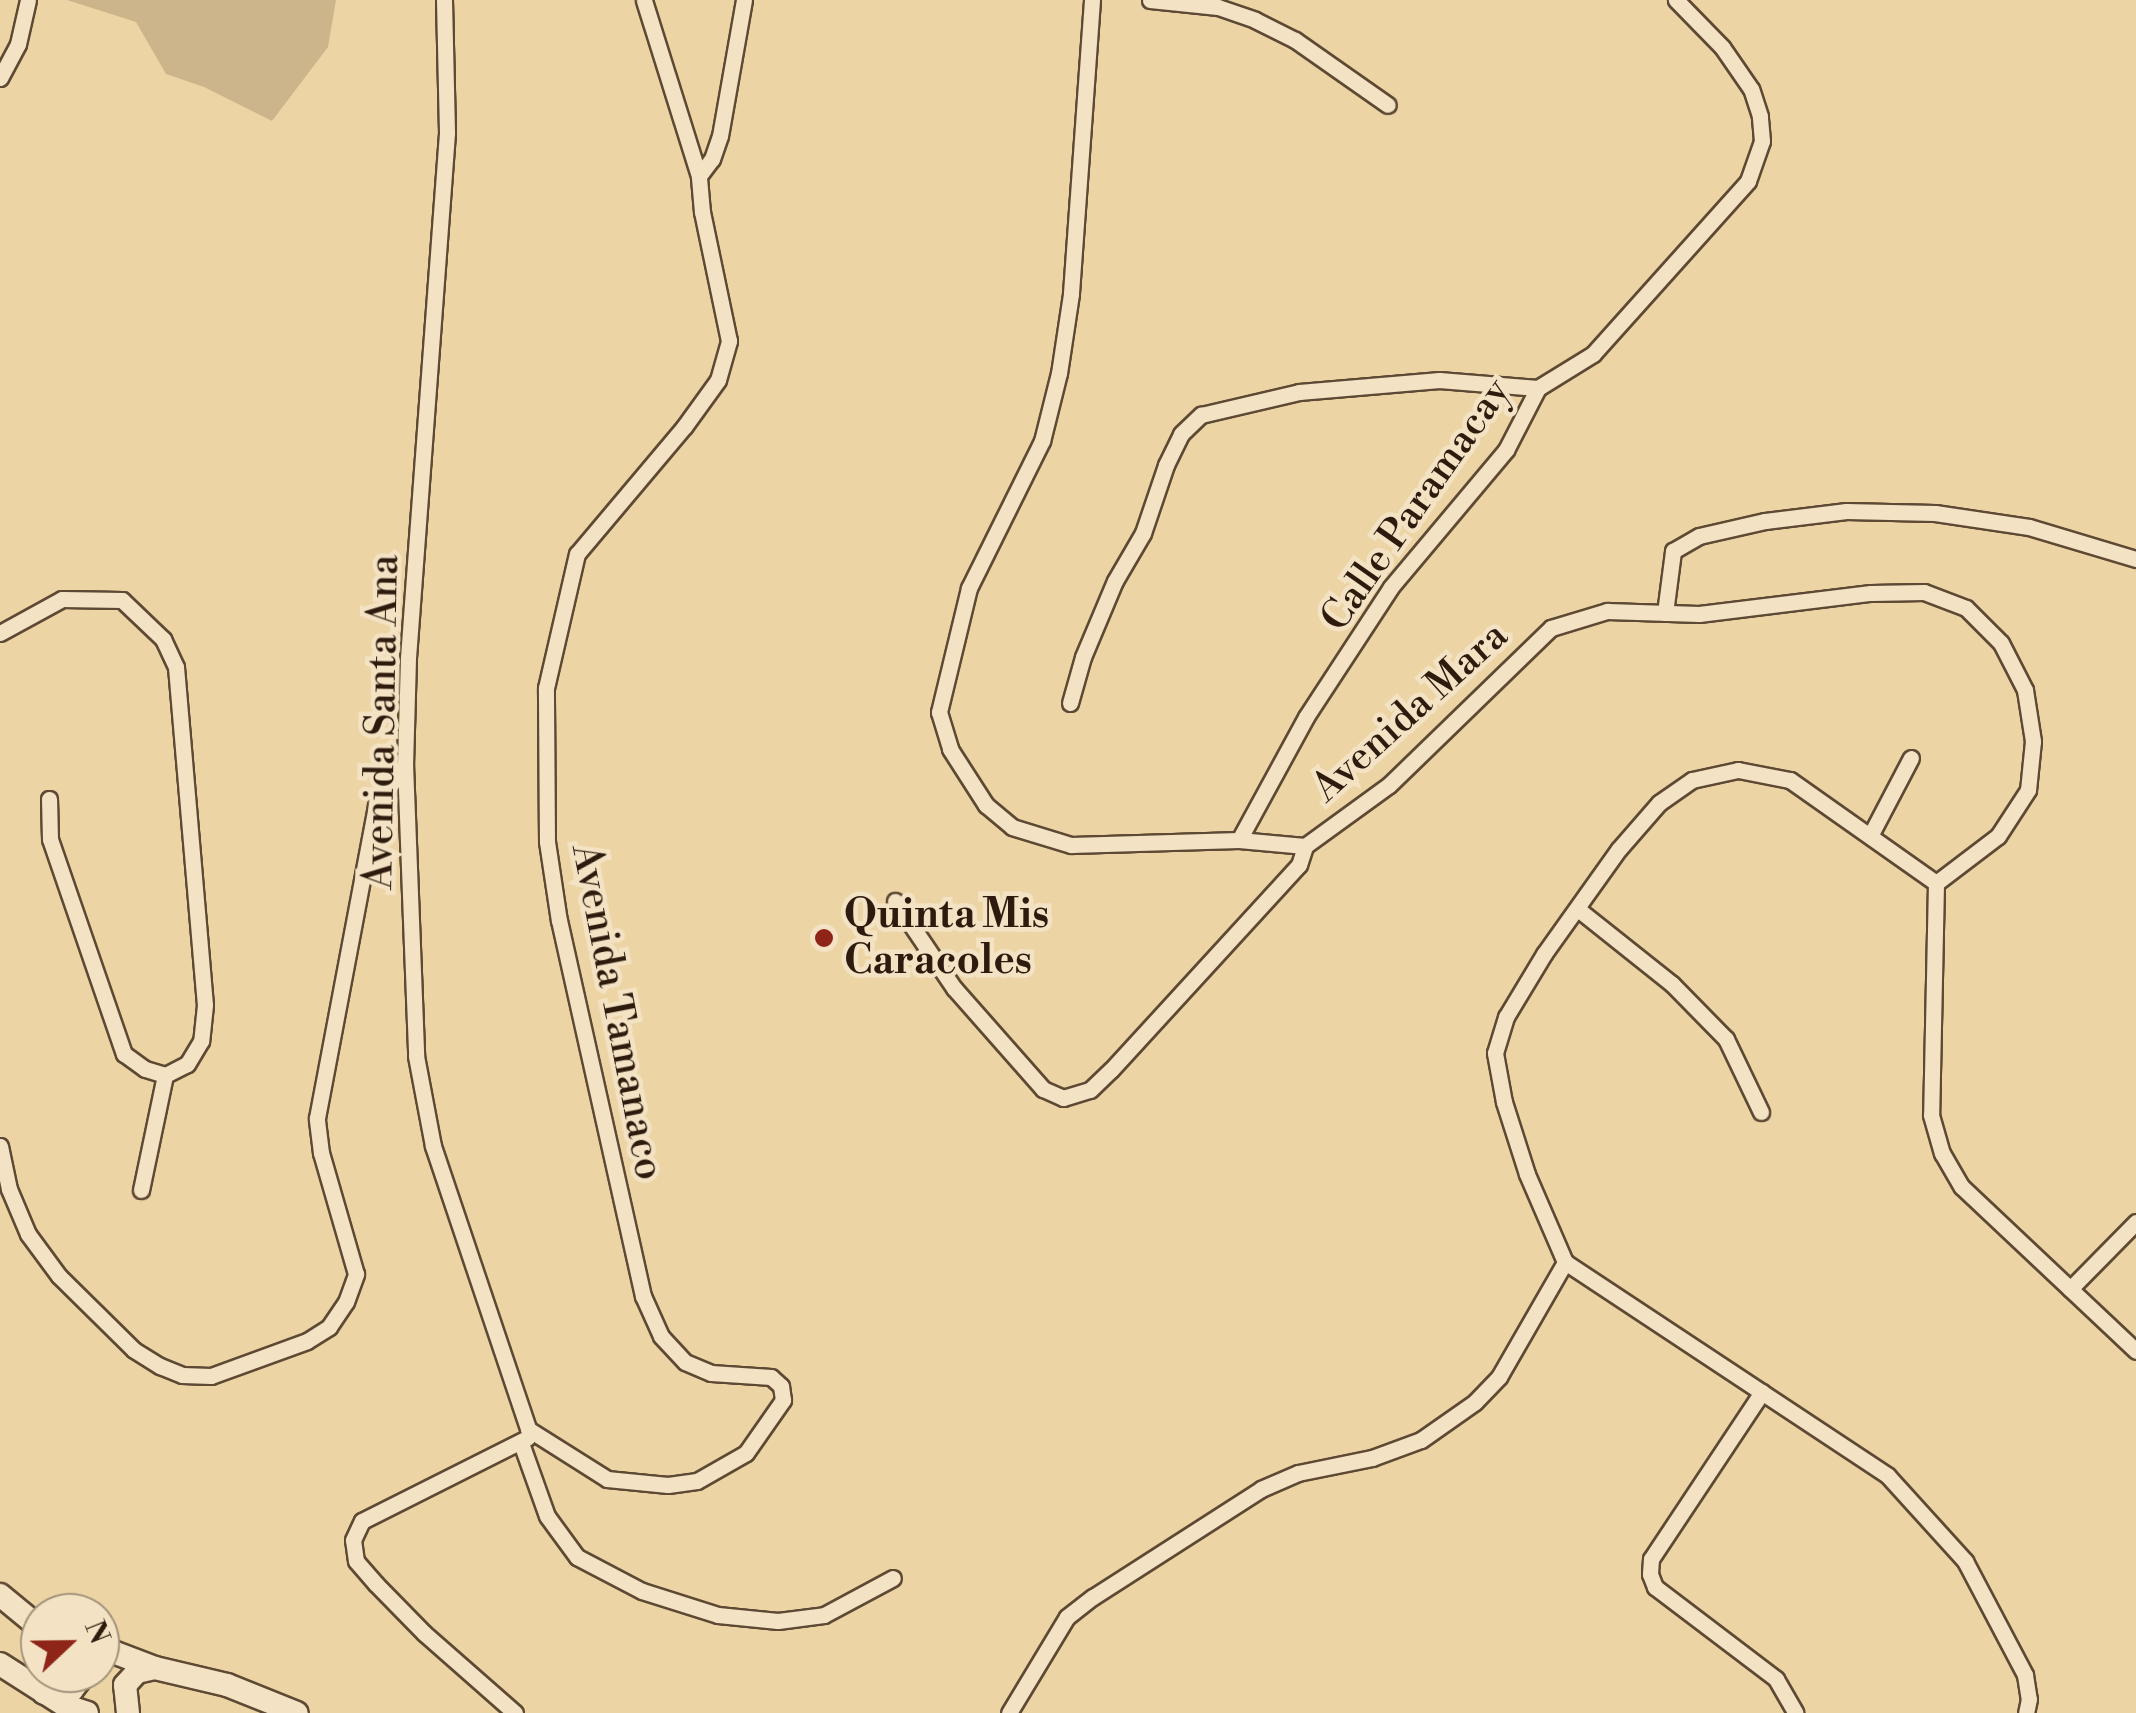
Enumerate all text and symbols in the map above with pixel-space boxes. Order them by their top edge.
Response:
street label: Calle Paramacay [1311,369,1521,641]
street label: Avenida Santa Ana [355,554,409,890]
street label: Avenida Mara [1302,612,1518,812]
street label: Avenida Tamanaco [561,840,673,1184]
place label: Quinta Mis Caracoles [844,891,1049,985]
marker: Quinta Mis Caracoles [813,927,835,949]
north arrow [20,1593,120,1693]
text: N [76,1615,117,1649]

